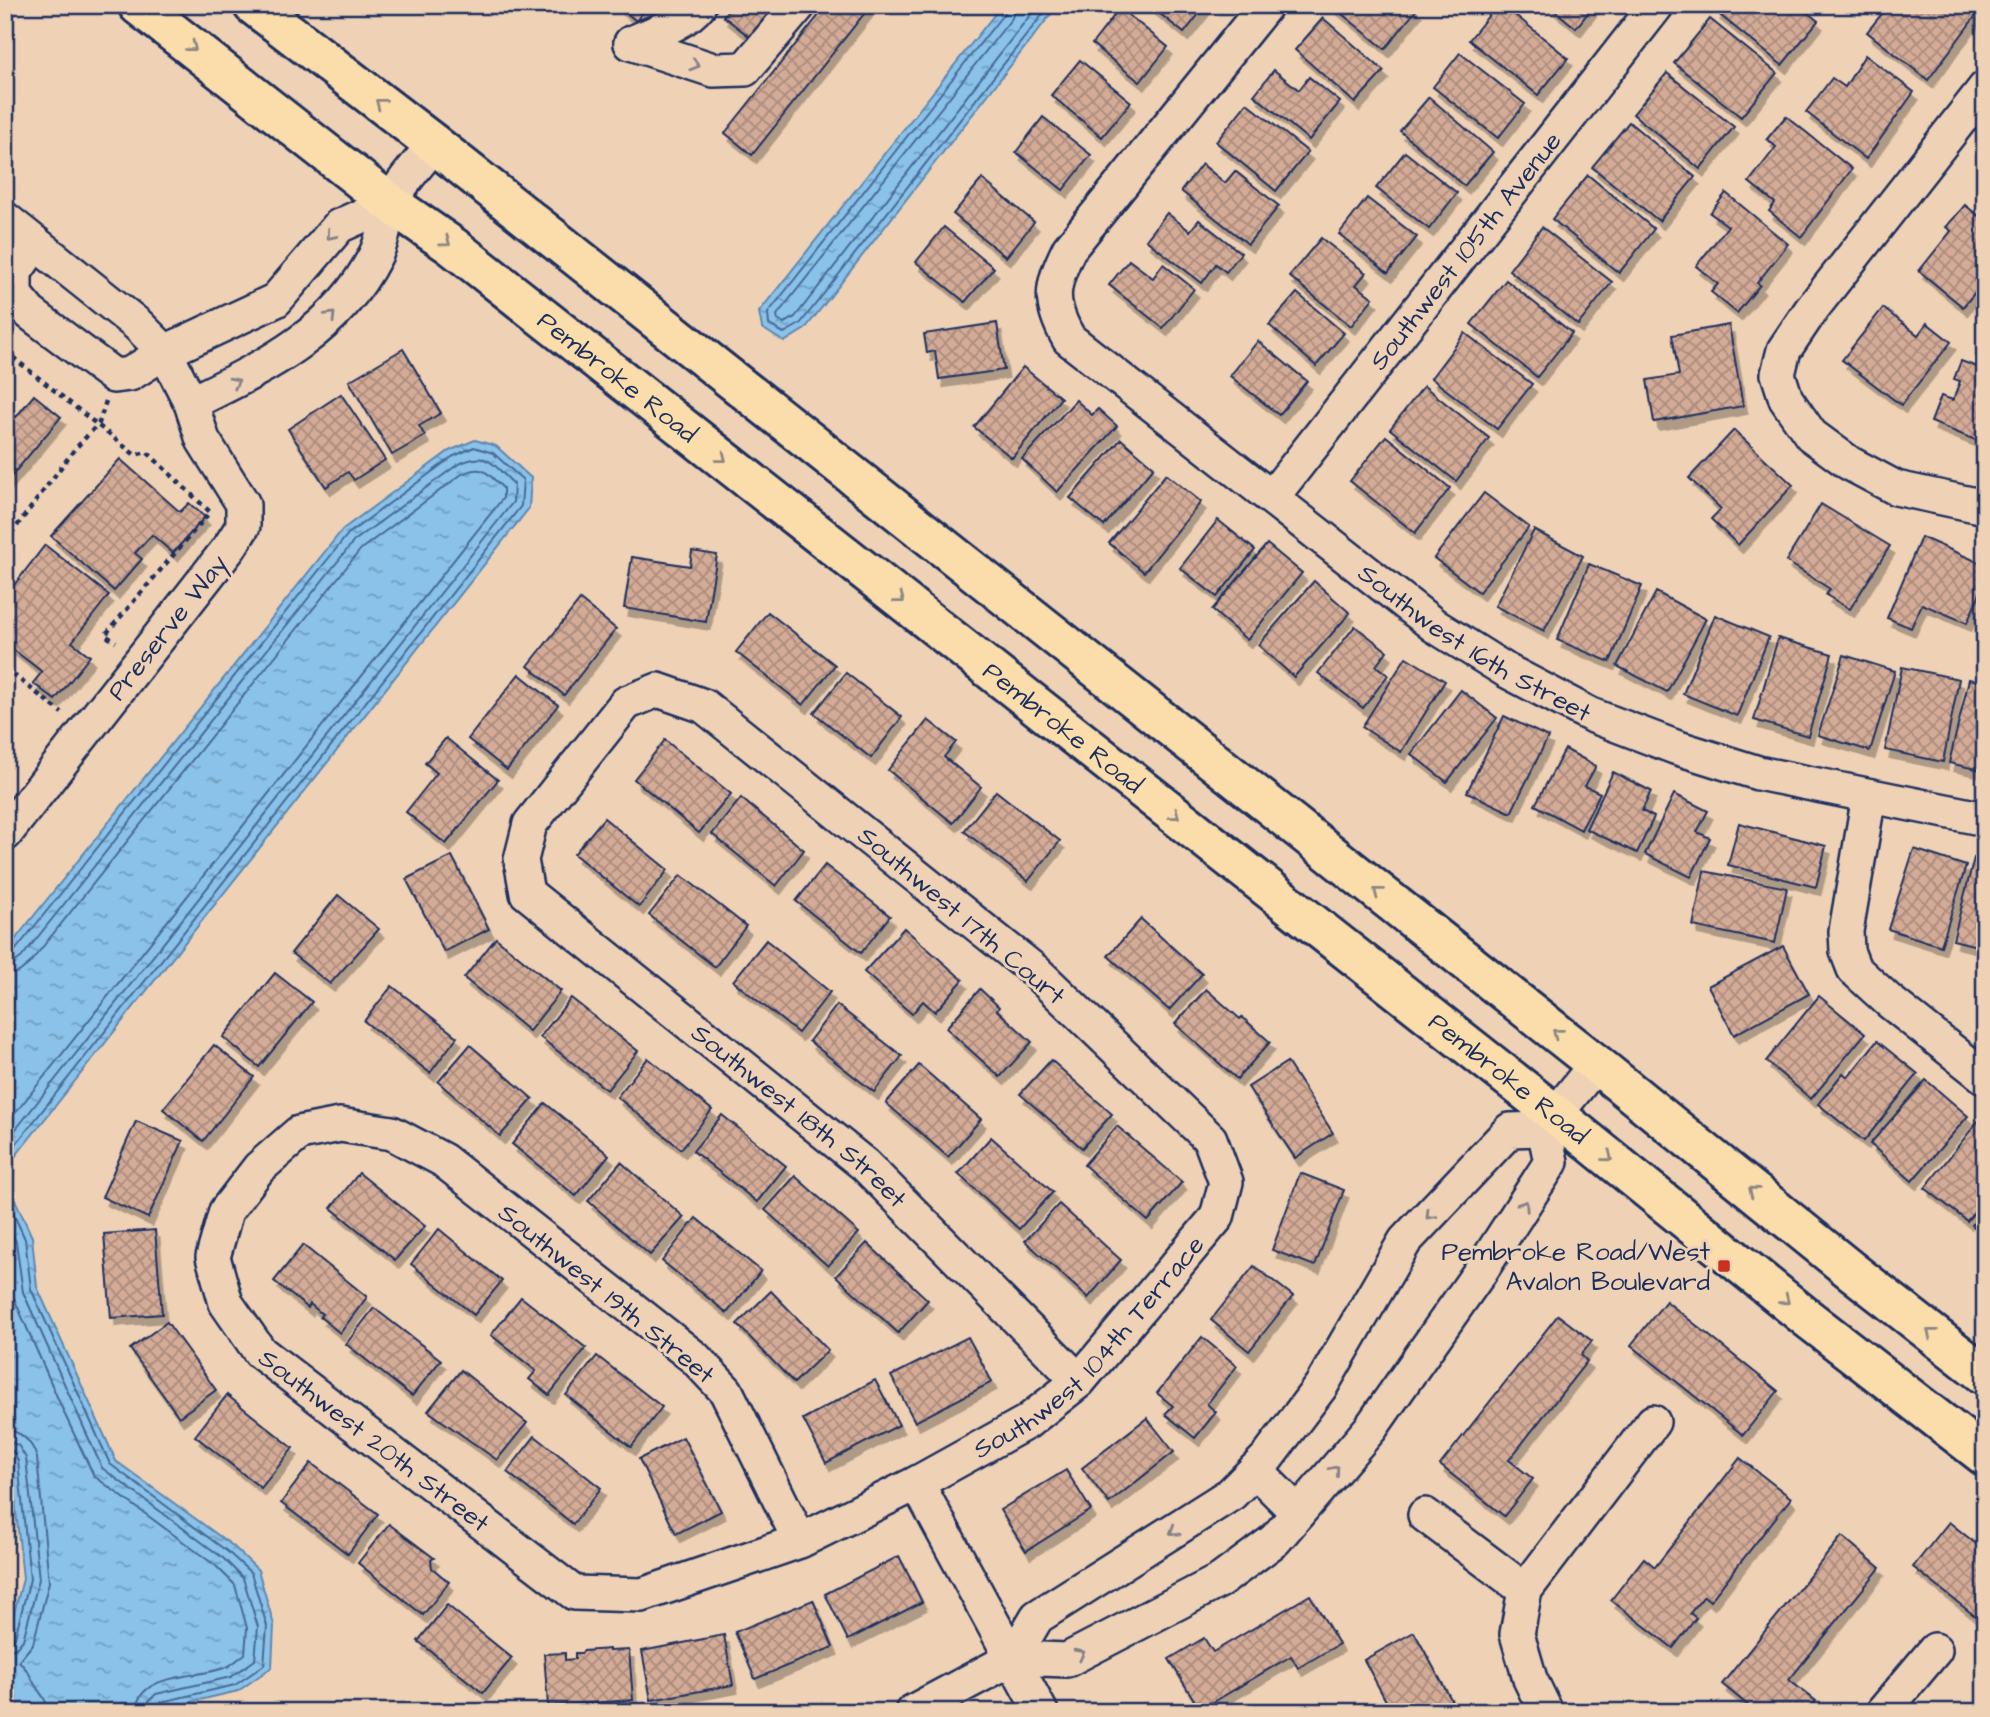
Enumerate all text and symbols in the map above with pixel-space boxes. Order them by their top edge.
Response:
one-way arrow [184,39,196,52]
one-way arrow [689,56,701,71]
one-way arrow [375,98,388,111]
street label: Southwest 105th Avenue [1361,124,1570,378]
one-way arrow [327,227,339,240]
one-way arrow [438,234,451,246]
street label: Pembroke Road [530,303,705,452]
one-way arrow [322,311,335,324]
one-way arrow [228,376,240,390]
one-way arrow [714,450,726,463]
street label: Preserve Way [99,547,238,709]
street label: Southwest 16th Street [1350,555,1598,731]
one-way arrow [893,590,905,603]
street label: Pembroke Road [975,654,1150,802]
one-way arrow [1168,807,1180,820]
street label: Southwest 17th Court [850,818,1073,1014]
one-way arrow [1374,887,1386,900]
street label: Pembroke Road [1421,1004,1596,1153]
street label: Southwest 18th Street [683,1015,915,1217]
one-way arrow [1552,1029,1565,1041]
one-way arrow [1600,1149,1613,1161]
one-way arrow [1749,1187,1762,1199]
street label: Southwest 19th Street [490,1195,723,1393]
one-way arrow [1515,1199,1528,1212]
one-way arrow [1425,1207,1438,1220]
street label: Southwest 104th Terrace [967,1228,1213,1467]
place label: Pembroke Road/West Avalon Boulevard [1441,1234,1710,1300]
marker: Pembroke Road/West Avalon Boulevard [1716,1258,1732,1274]
one-way arrow [1777,1292,1789,1305]
one-way arrow [1926,1328,1939,1341]
street label: Southwest 20th Street [251,1340,497,1541]
one-way arrow [1327,1465,1340,1478]
one-way arrow [1168,1522,1181,1535]
one-way arrow [1073,1648,1085,1662]

